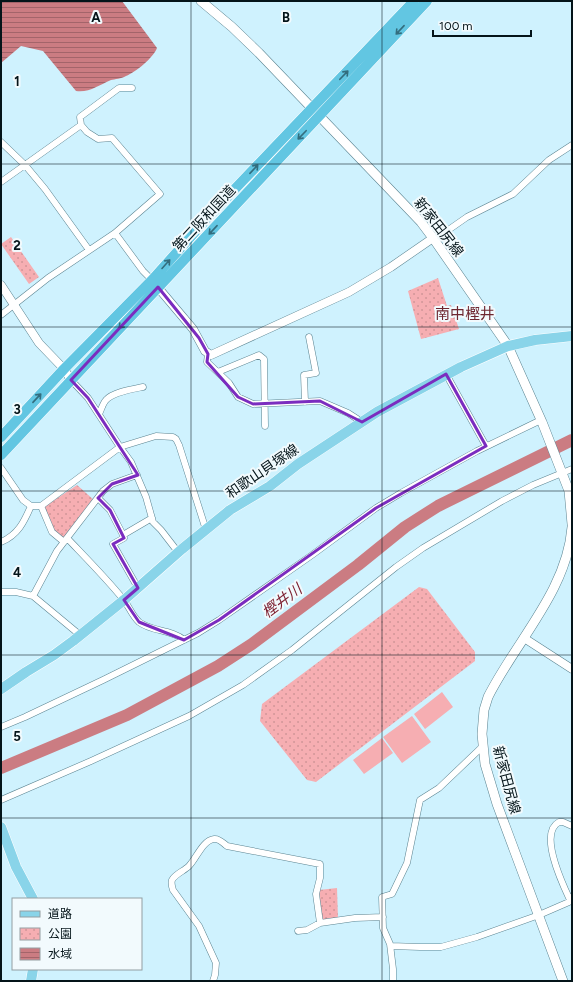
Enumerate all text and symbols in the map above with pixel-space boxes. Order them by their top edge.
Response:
text: A [91,10,101,25]
text: B [282,10,290,25]
scale bar [433,12,531,38]
text: 100 m [439,19,473,33]
one-way arrow [396,24,405,34]
one-way arrow [339,70,349,80]
text: 1 [14,74,20,89]
one-way arrow [297,130,306,140]
one-way arrow [249,164,259,174]
street label: 第二阪和国道 [170,182,239,255]
street label: 新家田尻線 [410,194,467,260]
one-way arrow [209,224,218,234]
text: 2 [13,238,21,253]
one-way arrow [161,260,170,270]
district label: 南中樫井 [435,305,495,323]
one-way arrow [119,319,128,329]
one-way arrow [32,393,42,403]
text: 3 [13,402,21,417]
street label: 和歌山貝塚線 [223,441,302,502]
text: 4 [13,565,21,580]
water label: 樫井川 [259,579,307,622]
text: 5 [13,729,21,744]
street label: 新家田尻線 [489,744,524,816]
legend [12,898,142,970]
text: 道路 [48,907,72,921]
text: 公園 [48,927,72,941]
text: 水域 [48,947,72,961]

